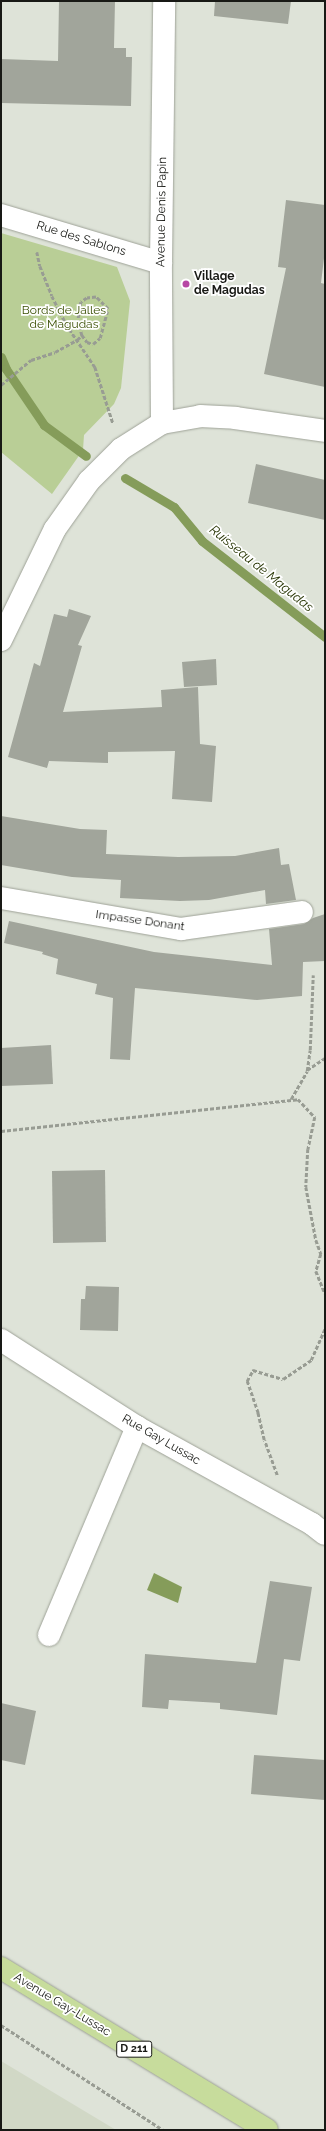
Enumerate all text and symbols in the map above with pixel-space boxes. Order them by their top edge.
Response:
street label: Avenue Denis Papin [154,157,170,267]
street label: Rue des Sablons [35,219,127,259]
place label: Village de Magudas [194,270,265,298]
marker: Village de Magudas [181,279,191,289]
park label: Bords de Jalles de Magudas [22,304,106,332]
water label: Ruisseau de Magudas [206,522,316,616]
street label: Impasse Donant [95,908,185,934]
street label: Rue Gay Lussac [119,1412,203,1468]
street label: Avenue Gay-Lussac [11,1970,113,2040]
road number: D 211 [116,2040,152,2058]

